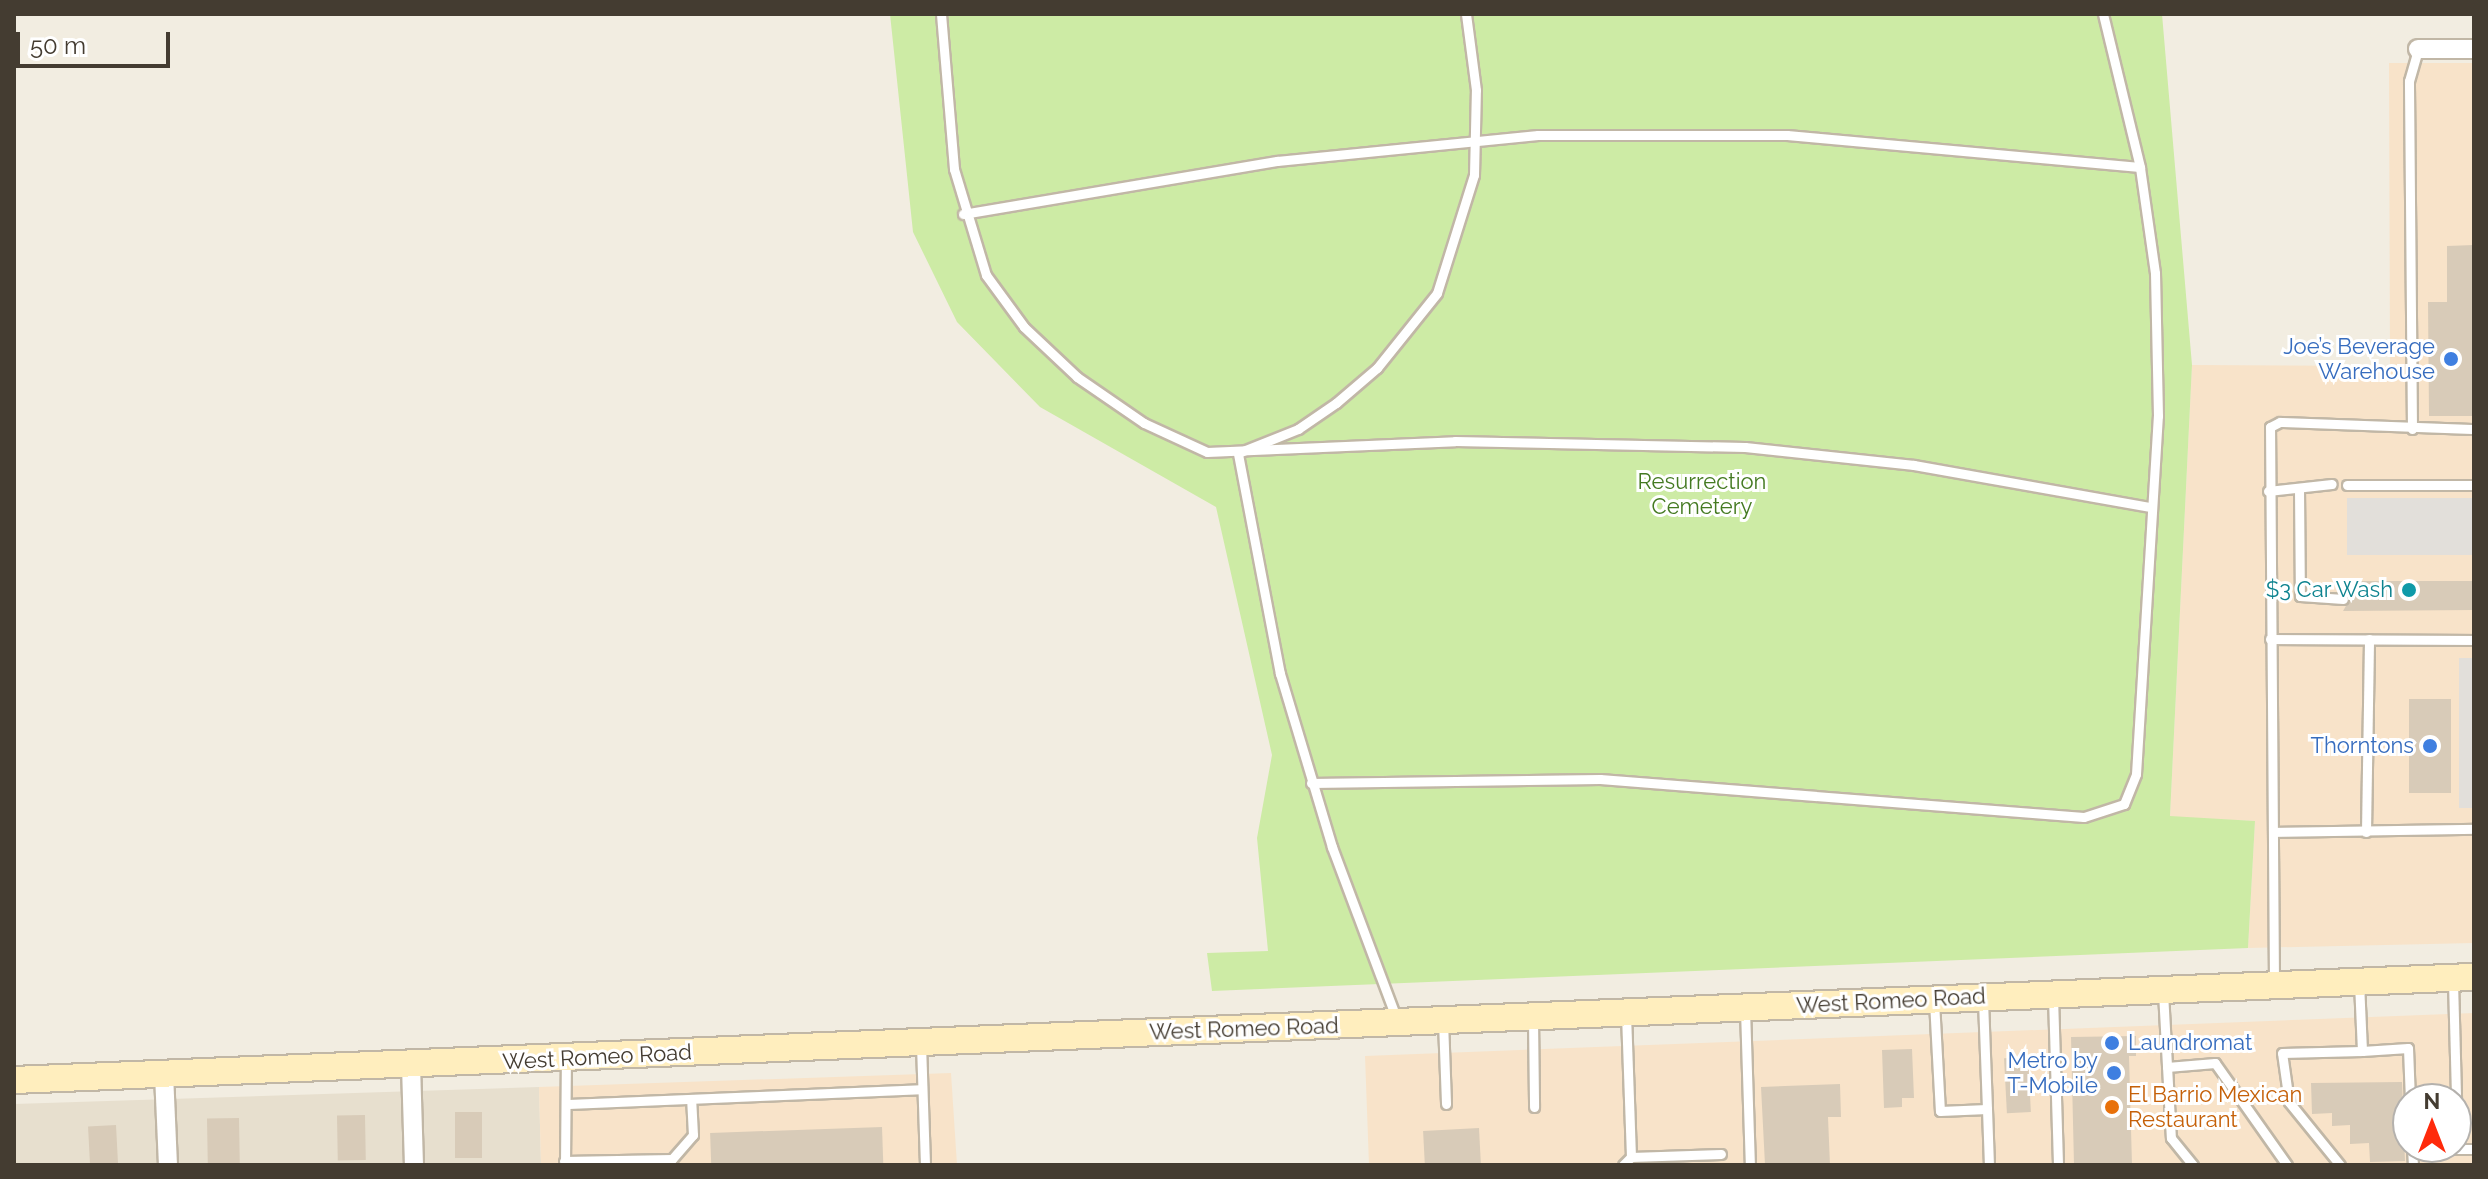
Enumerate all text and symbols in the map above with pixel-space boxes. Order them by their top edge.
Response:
scale bar [20,16,174,66]
text: 50 m [30,31,86,60]
place label: Joe’s Beverage Warehouse [2283,333,2435,384]
marker: Joe’s Beverage Warehouse [2442,350,2460,368]
park label: Resurrection Cemetery [1638,468,1766,520]
place label: $3 Car Wash [2264,577,2393,603]
marker: $3 Car Wash [2400,581,2418,599]
place label: Thorntons [2311,733,2414,759]
marker: Thorntons [2421,737,2439,755]
street label: West Romeo Road [1796,983,1986,1019]
street label: West Romeo Road [1149,1012,1339,1046]
place label: Laundromat [2128,1030,2252,1056]
marker: Laundromat [2103,1034,2121,1052]
street label: West Romeo Road [502,1039,692,1075]
place label: Metro by T-Mobile [2007,1047,2098,1098]
marker: Metro by T-Mobile [2105,1064,2123,1082]
place label: El Barrio Mexican Restaurant [2128,1081,2303,1132]
north arrow [2392,1083,2472,1163]
text: N [2424,1088,2440,1114]
marker: El Barrio Mexican Restaurant [2103,1098,2121,1116]

